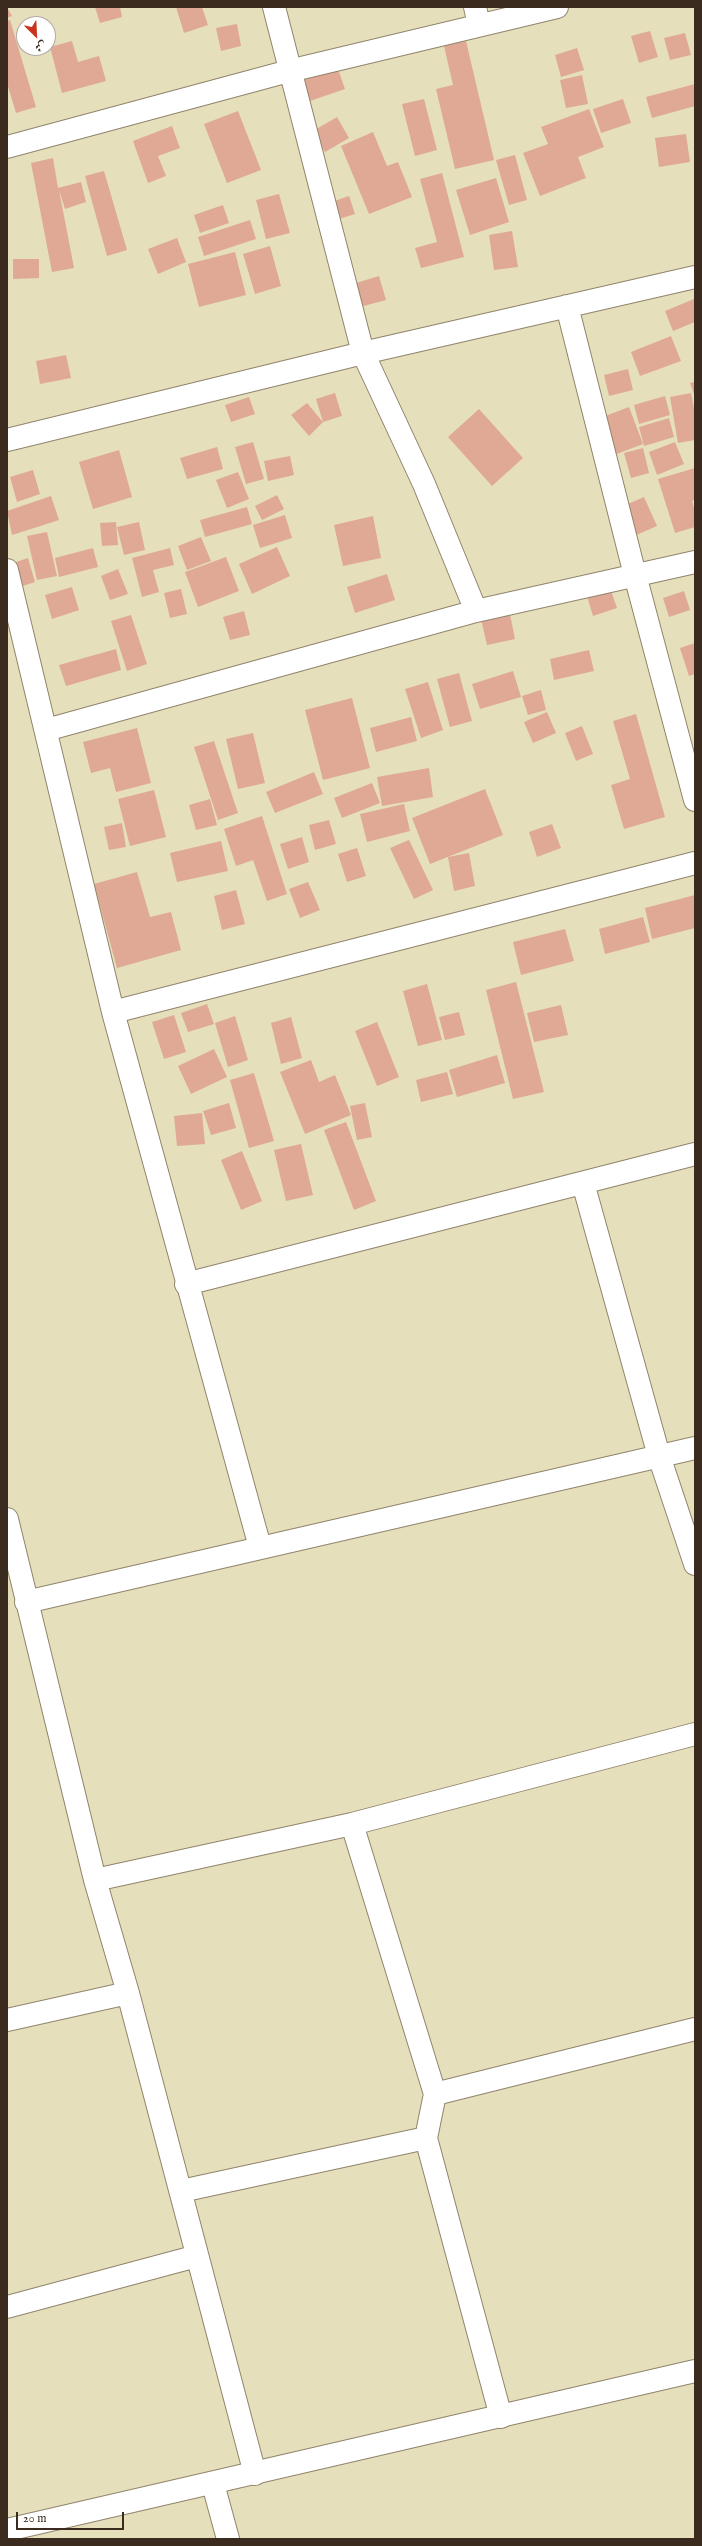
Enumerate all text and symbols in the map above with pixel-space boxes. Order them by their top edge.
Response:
north arrow [16,16,56,56]
text: ش [33,37,48,55]
scale bar [18,2504,126,2530]
text: 20 m [23,2511,46,2526]

